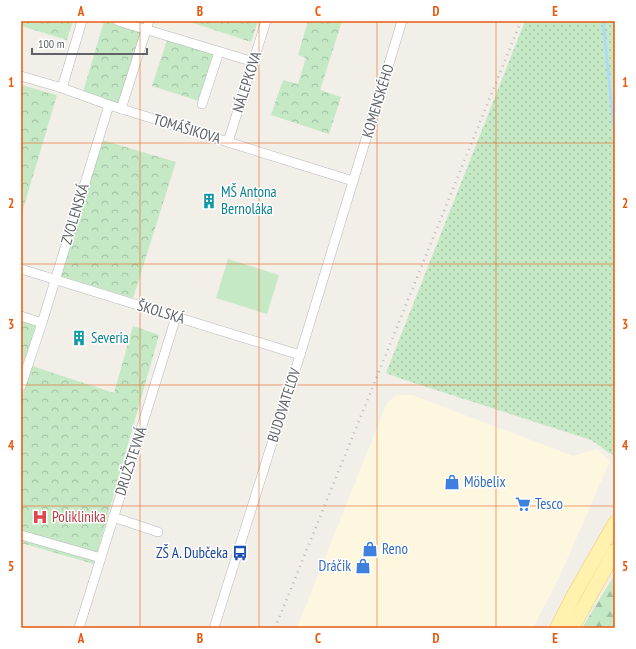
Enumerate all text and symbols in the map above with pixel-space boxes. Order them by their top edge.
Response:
text: A [77,3,85,20]
text: B [197,3,203,20]
text: C [315,3,321,20]
text: D [433,3,440,20]
text: E [552,3,558,20]
scale bar [32,30,147,56]
text: 100 m [38,36,65,51]
street label: NÁLEPKOVA [228,48,266,115]
street label: KOMENSKÉHO [357,62,398,140]
text: 1 [8,74,14,91]
text: 1 [622,74,628,91]
street label: TOMÁŠIKOVA [151,109,224,148]
street label: ZVOLENSKÁ [56,180,93,247]
place label: MŠ Antona Bernoláka [221,182,277,218]
building icon: MŠ Antona Bernoláka [200,192,218,210]
text: 2 [8,195,14,212]
text: 2 [622,195,628,212]
street label: ŠKOLSKÁ [135,295,188,328]
text: 3 [8,316,14,333]
text: 3 [622,316,628,333]
place label: Severia [91,328,129,347]
building icon: Severia [70,329,88,347]
street label: BUDOVATEĽOV [263,365,304,444]
street label: DRUŽSTEVNÁ [110,423,151,498]
text: 4 [8,437,15,454]
text: 4 [622,437,629,454]
place label: Möbelix [464,472,506,491]
shop icon: Möbelix [443,473,461,491]
place label: Tesco [535,494,563,513]
supermarket icon: Tesco [514,495,532,513]
place label: Poliklinika [52,507,106,526]
hospital icon: Poliklinika [31,508,49,526]
place label: Reno [382,539,408,558]
shop icon: Reno [361,540,379,558]
place label: ZŠ A. Dubčeka [156,543,228,562]
bus stop icon: ZŠ A. Dubčeka [231,544,249,562]
place label: Dráčik [319,556,351,575]
shop icon: Dráčik [354,557,372,575]
text: 5 [8,558,14,575]
text: 5 [622,558,628,575]
text: A [77,630,85,647]
text: B [197,630,203,647]
text: C [315,630,321,647]
text: D [433,630,440,647]
text: E [552,630,558,647]

